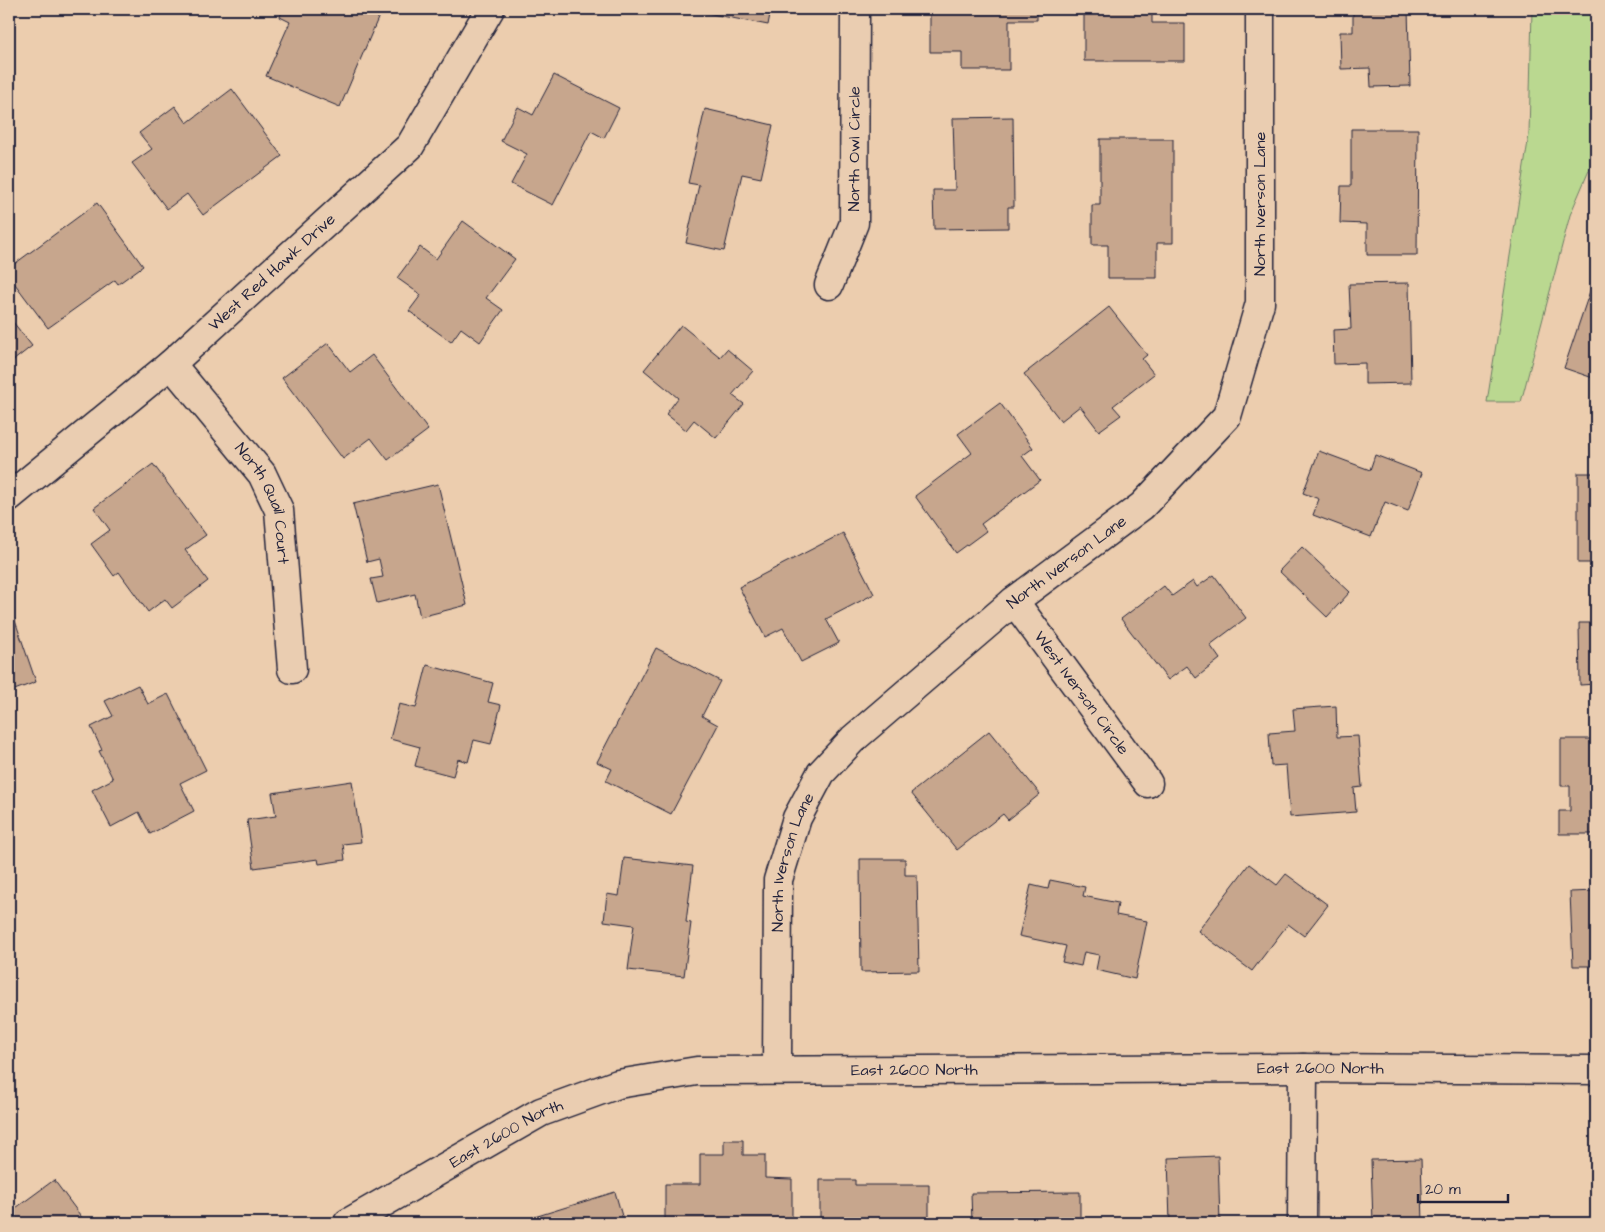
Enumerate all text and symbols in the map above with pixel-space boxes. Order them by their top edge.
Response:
street label: North Owl Circle [843,86,866,211]
street label: North Iverson Lane [1249,132,1271,276]
street label: West Red Hawk Drive [203,208,340,336]
street label: North Quail Court [230,438,294,565]
street label: North Iverson Lane [1002,510,1131,614]
street label: West Iverson Circle [1029,627,1135,759]
street label: North Iverson Lane [767,788,820,932]
street label: East 2600 North [1257,1057,1384,1080]
street label: East 2600 North [851,1059,978,1081]
street label: East 2600 North [445,1094,566,1173]
scale bar [1418,1172,1508,1204]
text: 20 m [1425,1179,1461,1200]

